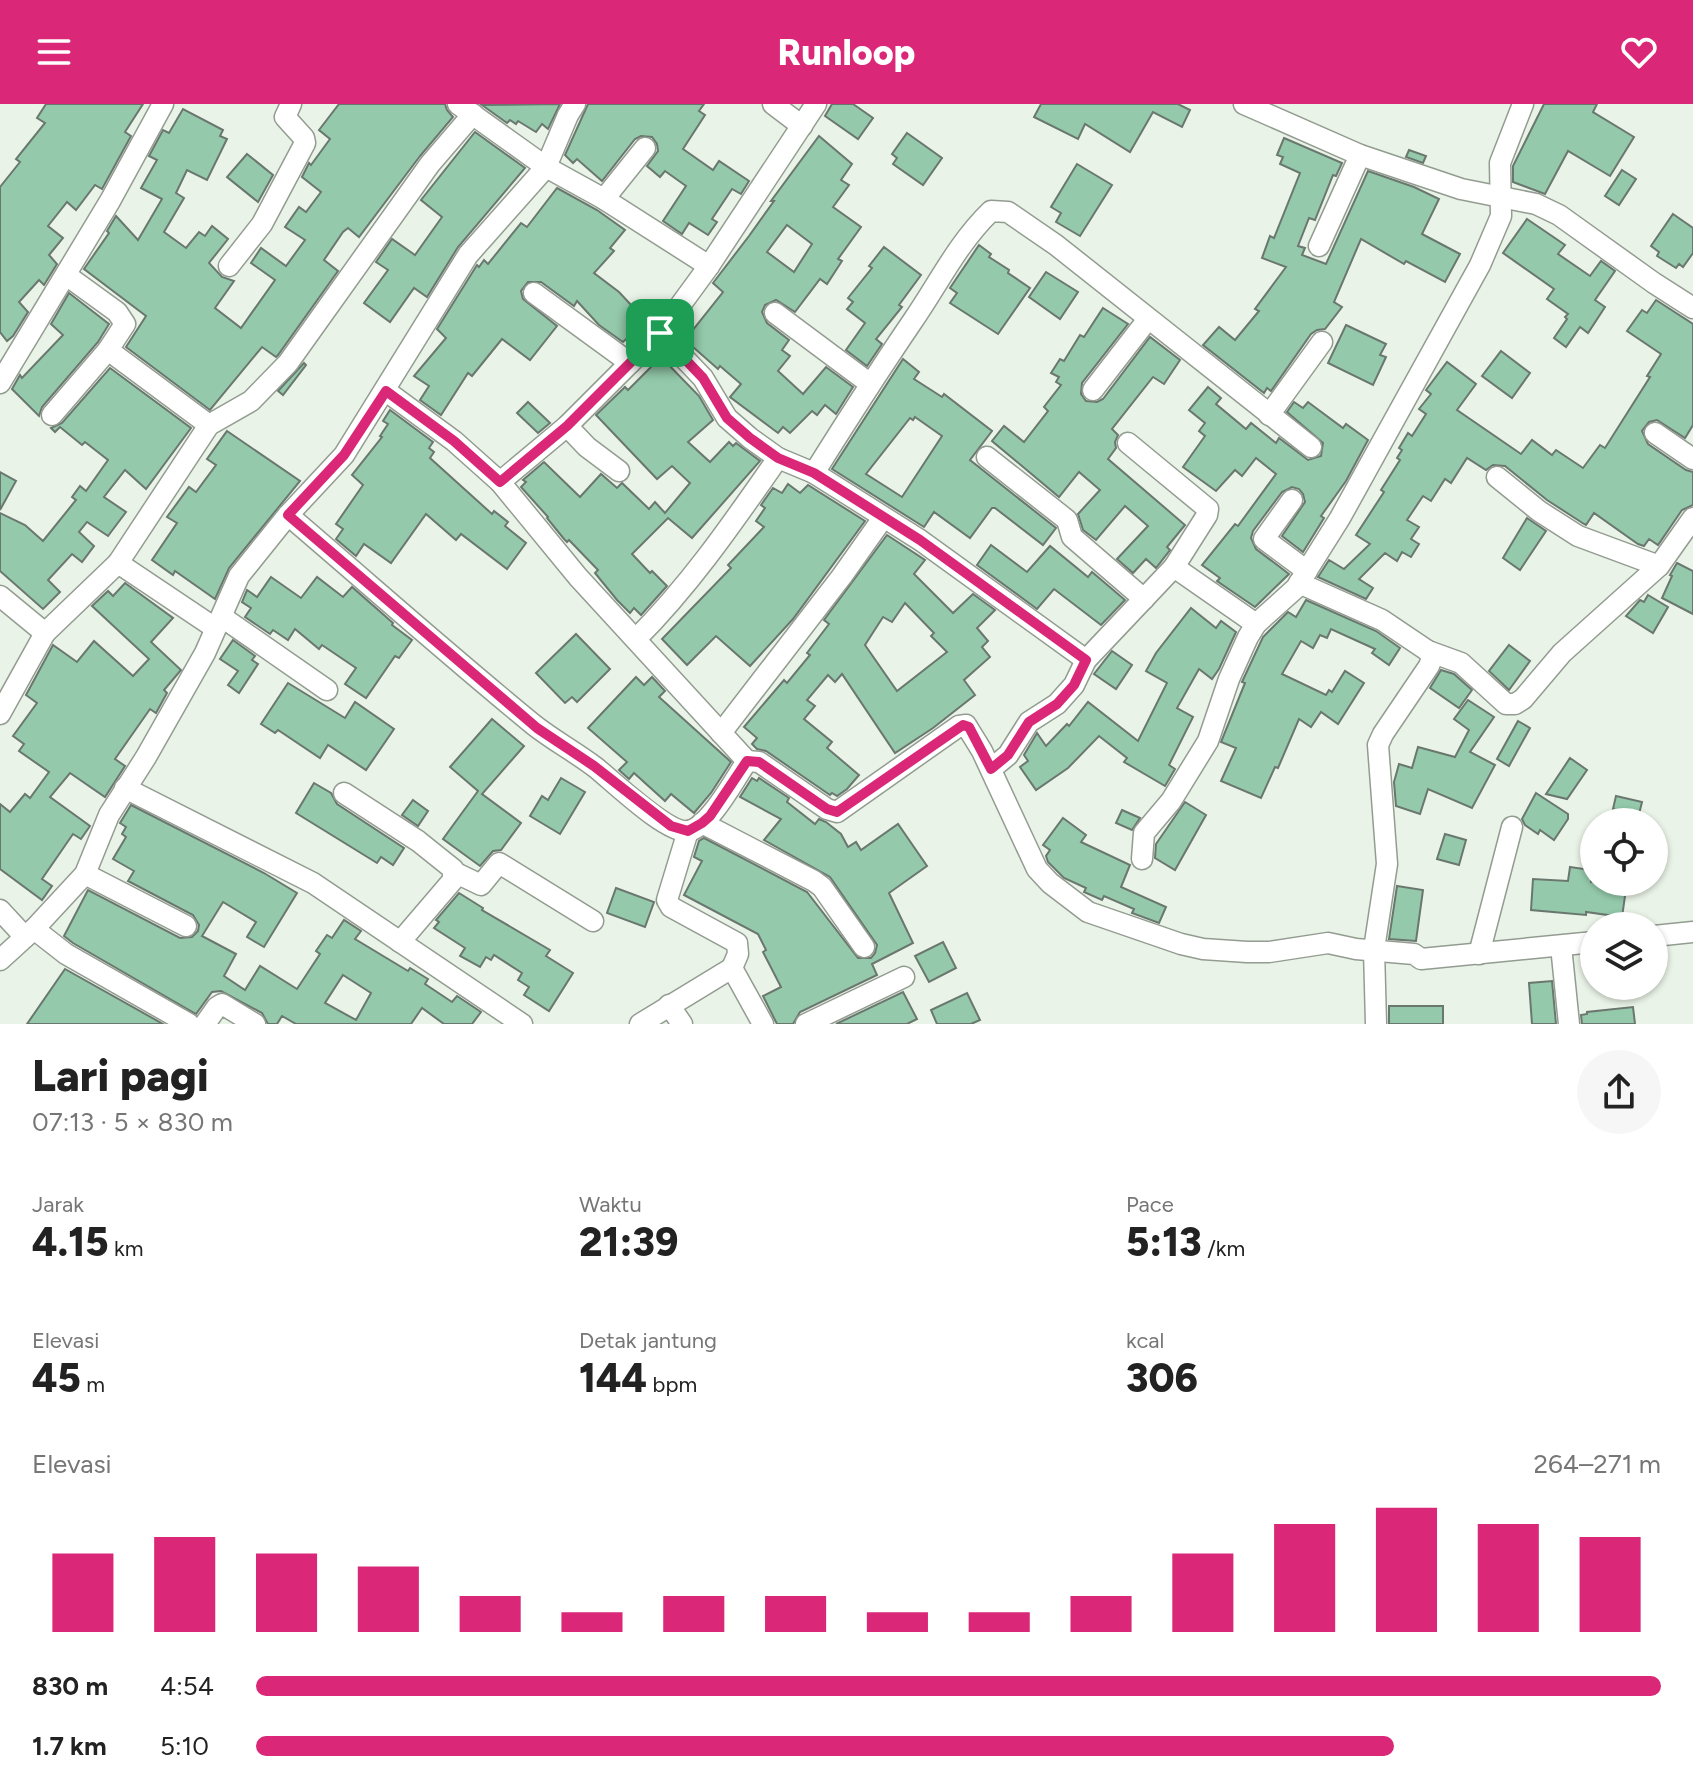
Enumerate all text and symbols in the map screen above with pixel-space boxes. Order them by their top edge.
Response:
icon: menu [32,30,76,74]
icon: heart [1617,30,1661,74]
text: Runloop [778,31,915,74]
pin [626,299,694,367]
icon: arrive [638,311,682,355]
map controls [1580,808,1668,1000]
button: locate [1580,808,1668,896]
button: layers [1580,912,1668,1000]
text: Lari pagi [32,1049,209,1102]
button: share [1577,1050,1661,1134]
text: 07:13 · 5 × 830 m [32,1106,233,1138]
text: Jarak [32,1191,84,1218]
text: Waktu [579,1191,642,1218]
text: Pace [1126,1191,1174,1218]
text: 4.15 [32,1218,109,1266]
text: 21:39 [579,1218,678,1266]
text: 5:13 [1126,1218,1202,1266]
text: km [109,1235,143,1262]
text: /km [1202,1235,1245,1262]
text: Elevasi [32,1327,99,1354]
text: Detak jantung [579,1327,717,1354]
text: kcal [1126,1327,1164,1354]
text: 45 [32,1354,81,1402]
text: 144 [579,1354,647,1402]
text: 306 [1126,1354,1198,1402]
text: m [81,1371,105,1398]
text: bpm [647,1371,697,1398]
text: Elevasi [32,1448,112,1480]
text: 264–271 m [1534,1448,1661,1480]
text: 830 m [32,1670,108,1702]
text: 4:54 [160,1670,214,1702]
text: 1.7 km [32,1730,107,1762]
text: 5:10 [160,1730,209,1762]

